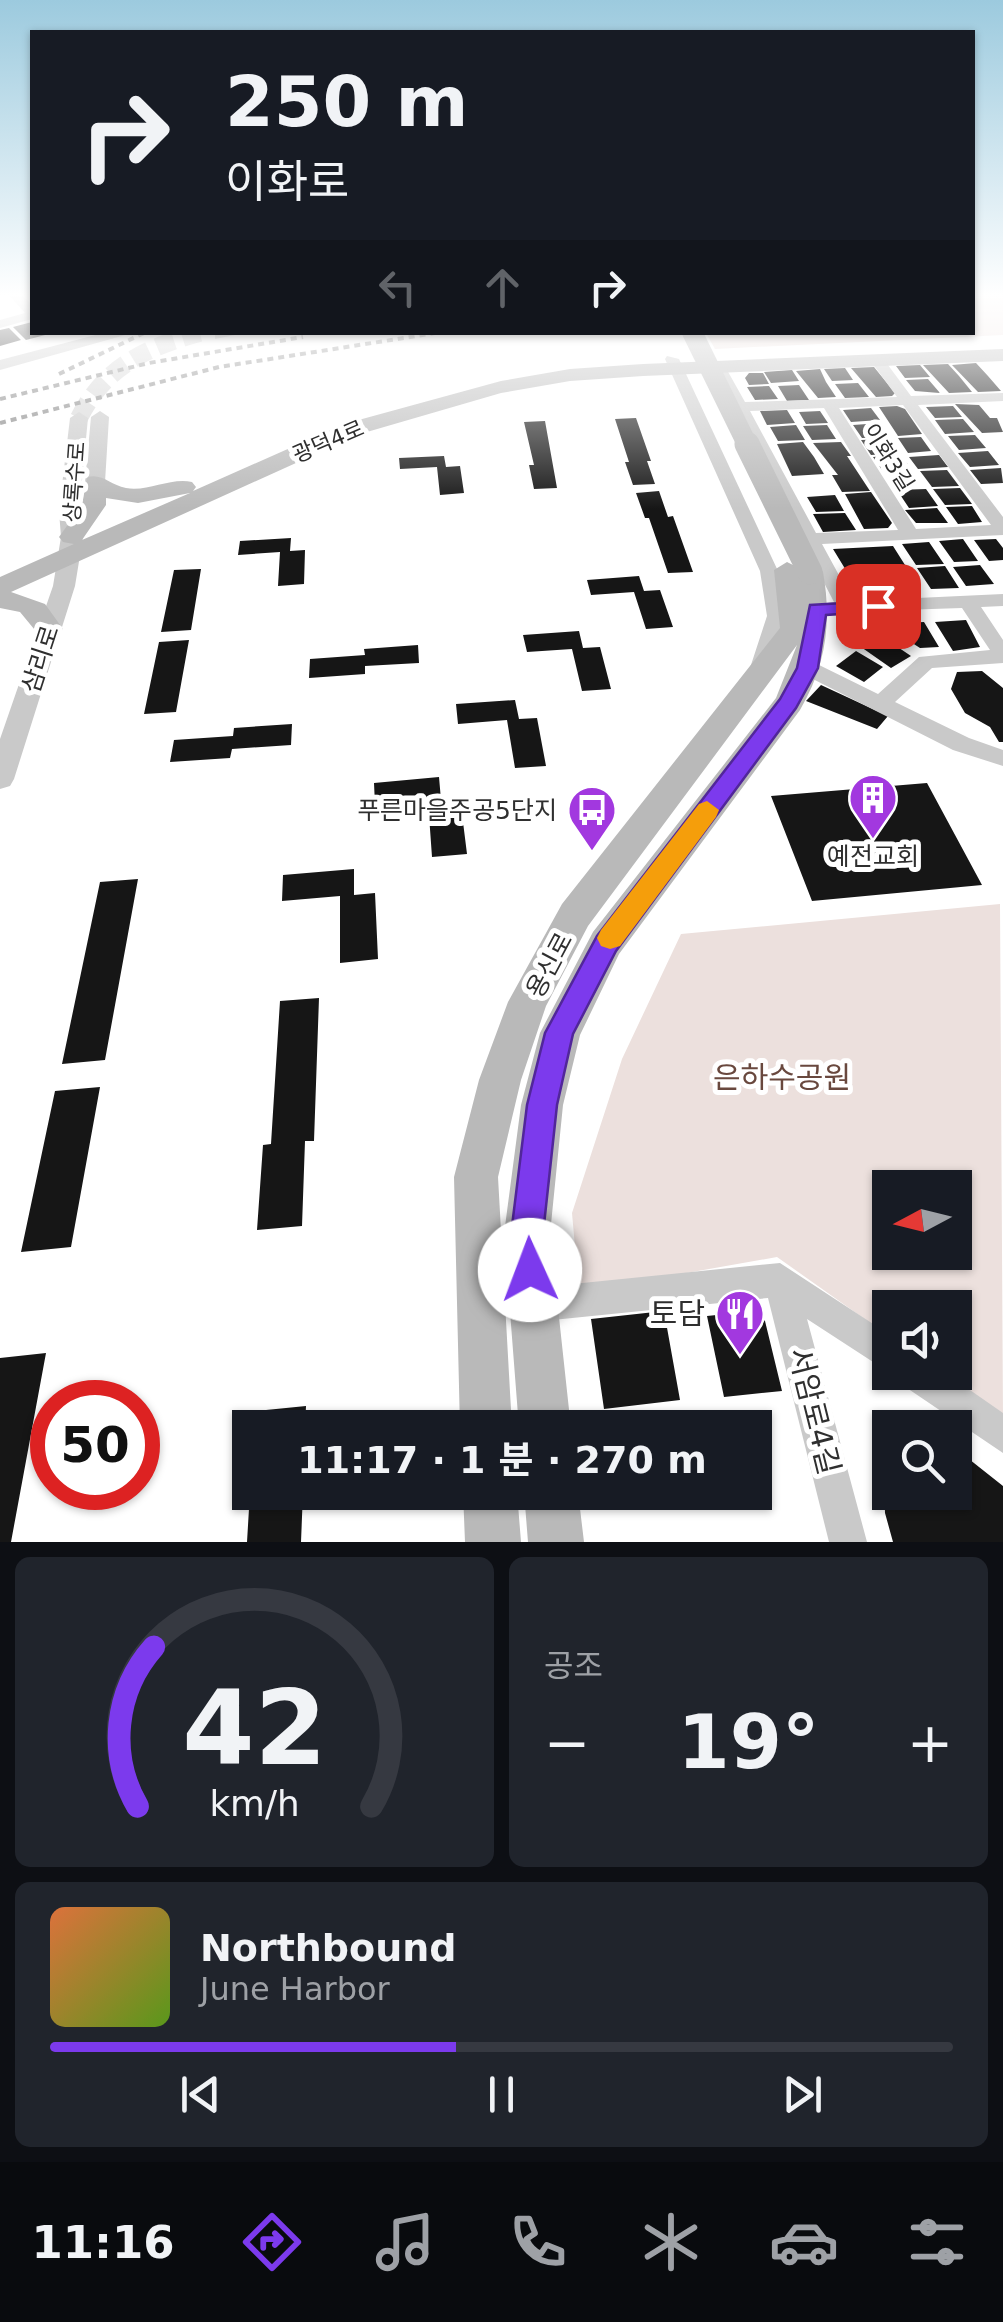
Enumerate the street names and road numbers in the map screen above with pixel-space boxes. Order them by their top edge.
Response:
street label: 광덕4로 [289,415,367,468]
street label: 이화3길 [858,419,919,496]
street label: 상록수로 [59,441,90,523]
street label: 삼리로 [16,622,65,696]
street label: 용신로 [520,928,578,1003]
street label: 서암로4길 [782,1344,847,1478]

